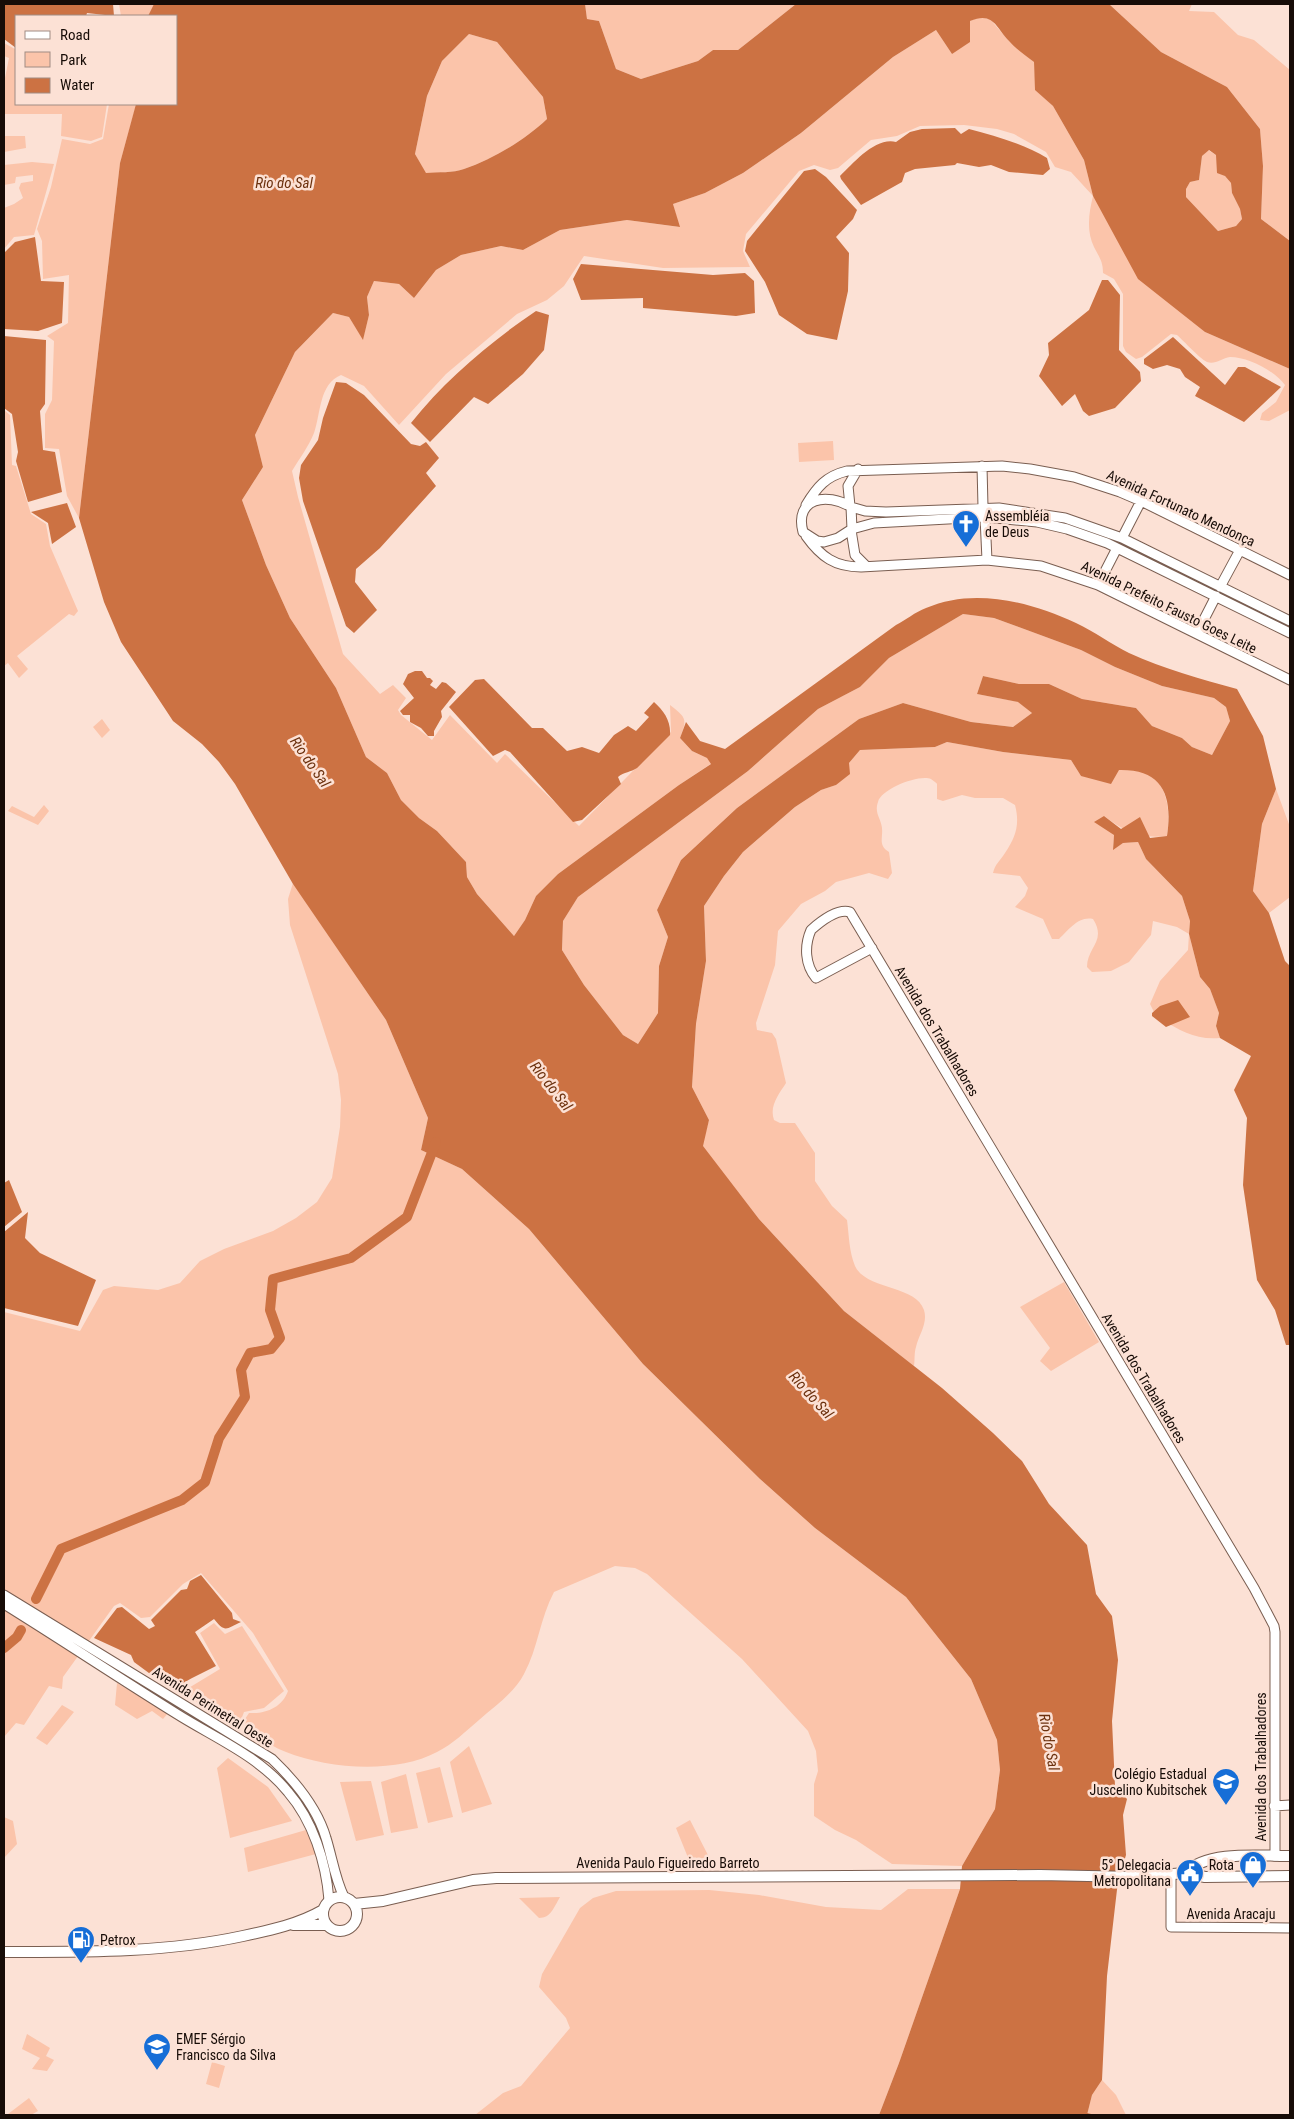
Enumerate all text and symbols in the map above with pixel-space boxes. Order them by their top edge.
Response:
legend [15,15,178,105]
text: Road [60,26,90,44]
text: Park [60,51,87,69]
text: Water [60,76,95,94]
water label: Rio do Sal [255,174,313,192]
street label: Avenida Fortunato Mendonça [1104,467,1258,549]
place label: Assembléia de Deus [985,508,1050,540]
church icon: Assembléia de Deus [951,509,981,548]
street label: Avenida Prefeito Fausto Goes Leite [1079,558,1260,657]
water label: Rio do Sal [286,733,334,791]
street label: Avenida dos Trabalhadores [892,963,982,1099]
water label: Rio do Sal [526,1058,576,1115]
street label: Avenida dos Trabalhadores [1099,1310,1189,1446]
water label: Rio do Sal [785,1368,837,1423]
street label: Avenida Perimetral Oeste [150,1663,277,1751]
street label: Avenida dos Trabalhadores [1253,1692,1269,1842]
water label: Rio do Sal [1035,1712,1063,1773]
place label: Colégio Estadual Juscelino Kubitschek [1090,1766,1208,1798]
school or university icon: Colégio Estadual Juscelino Kubitschek [1211,1767,1241,1806]
shop icon: Rota [1238,1850,1268,1889]
street label: Avenida Paulo Figueiredo Barreto [576,1855,760,1871]
place label: 5° Delegacia Metropolitana [1094,1857,1171,1889]
place label: Rota [1209,1857,1234,1873]
public building icon: 5° Delegacia Metropolitana [1175,1858,1205,1897]
street label: Avenida Aracaju [1187,1906,1275,1922]
fuel station icon: Petrox [66,1925,96,1964]
place label: Petrox [100,1932,136,1948]
place label: EMEF Sérgio Francisco da Silva [176,2031,276,2063]
school or university icon: EMEF Sérgio Francisco da Silva [142,2032,172,2071]

